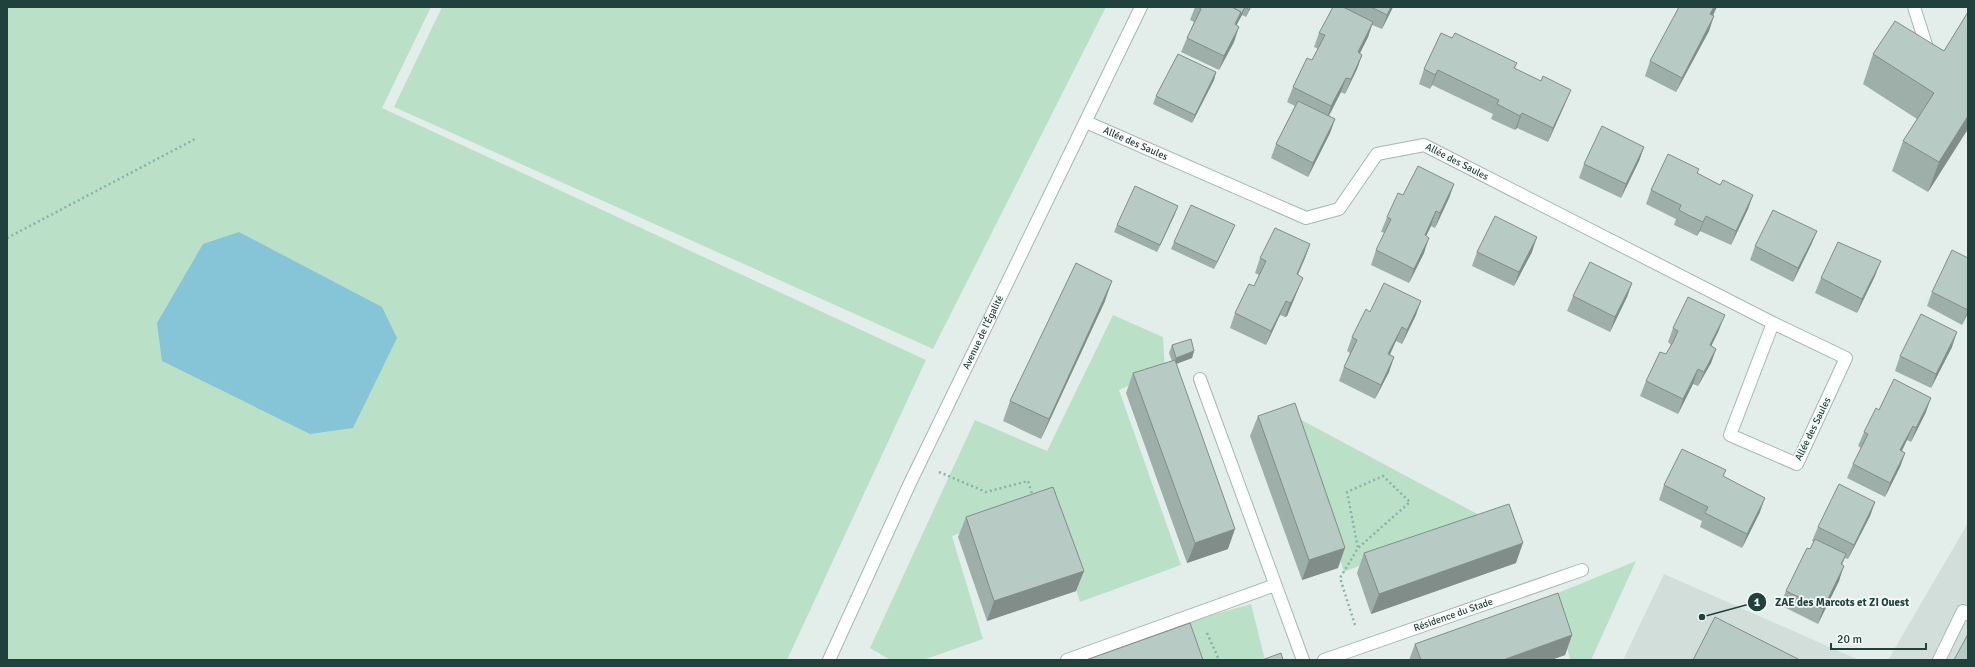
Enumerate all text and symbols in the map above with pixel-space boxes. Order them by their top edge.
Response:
street label: Allée des Saules [1101,124,1170,163]
street label: Allée des Saules [1423,141,1491,183]
street label: Avenue de l'Égalité [960,294,1006,371]
street label: Allée des Saules [1792,395,1834,463]
callout: ZAE des Marcots et ZI Ouest [1747,591,1917,614]
text: 1 [1754,595,1761,610]
street label: Résidence du Stade [1412,596,1495,634]
text: ZAE des Marcots et ZI Ouest [1775,596,1909,609]
scale bar [1831,625,1926,651]
text: 20 m [1837,632,1862,647]

